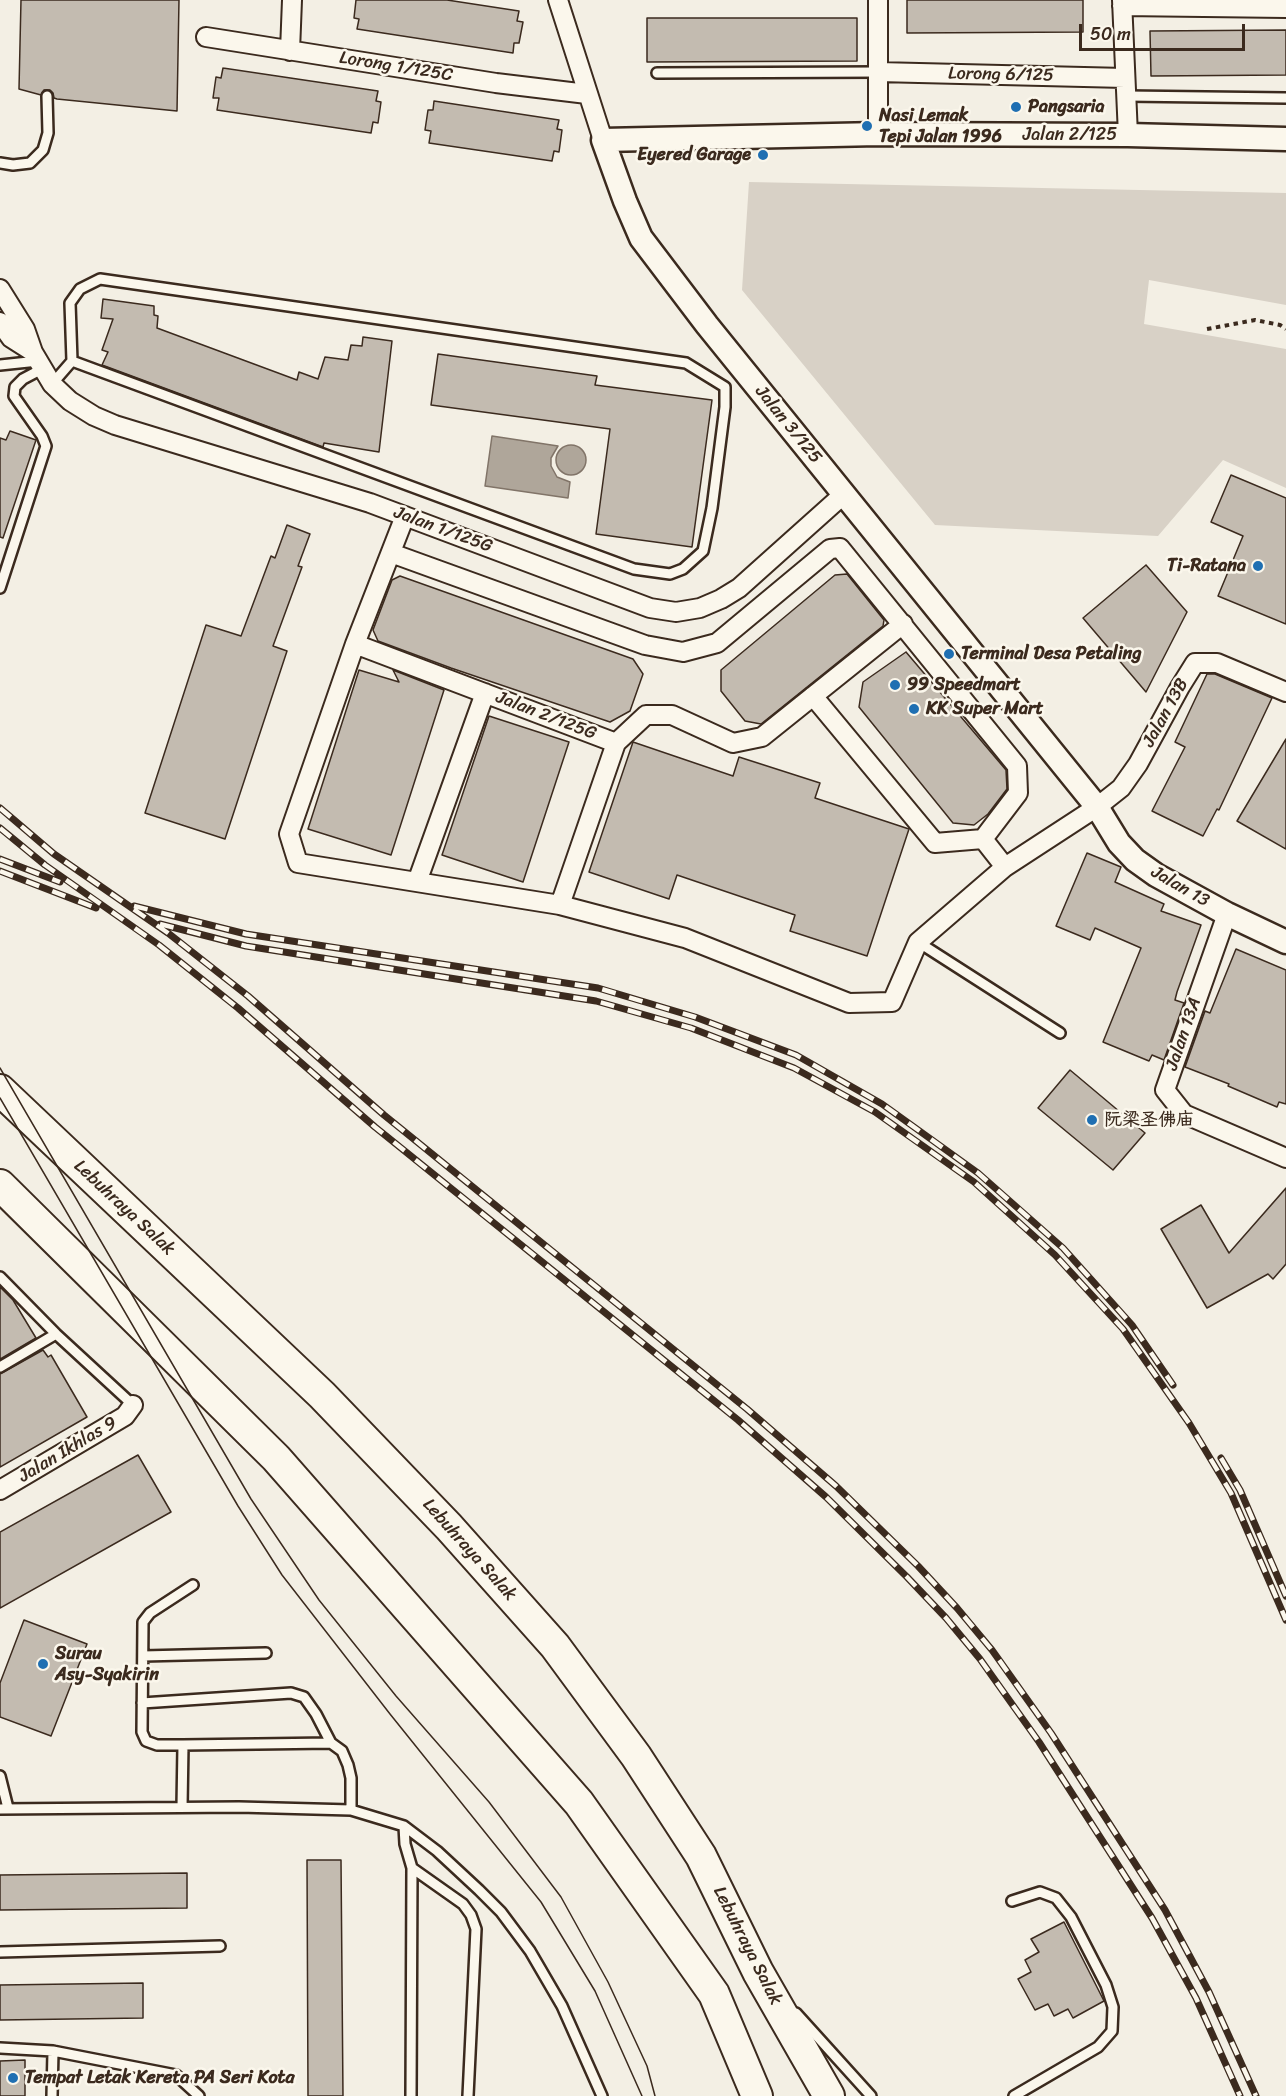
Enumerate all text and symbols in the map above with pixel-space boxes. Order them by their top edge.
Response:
scale bar [1082,12,1248,50]
text: 50 m [1090,18,1131,50]
street label: Lorong 1/125C [338,47,454,87]
street label: Lorong 6/125 [948,63,1054,87]
place label: Pangsaria [1028,96,1105,118]
marker: Pangsaria [1009,100,1023,114]
place label: Nasi Lemak Tepi Jalan 1996 [879,105,1002,148]
marker: Nasi Lemak Tepi Jalan 1996 [860,119,874,133]
street label: Jalan 2/125 [1023,124,1117,146]
place label: Eyered Garage [637,144,751,166]
marker: Eyered Garage [756,148,770,162]
street label: Jalan 3/125 [750,382,826,468]
street label: Jalan 1/125G [391,502,495,558]
place label: Ti-Ratana [1167,555,1246,577]
marker: Ti-Ratana [1251,559,1265,573]
place label: Terminal Desa Petaling [961,643,1141,665]
marker: Terminal Desa Petaling [942,647,956,661]
place label: 99 Speedmart [907,674,1021,696]
street label: Jalan 13B [1138,675,1194,751]
marker: 99 Speedmart [888,678,902,692]
street label: Jalan 2/125G [493,687,599,745]
place label: KK Super Mart [926,698,1043,720]
marker: KK Super Mart [907,702,921,716]
street label: Jalan 13 [1147,862,1213,912]
street label: Jalan 13A [1162,995,1206,1073]
place label: 阮梁圣佛庙 [1104,1109,1194,1131]
marker: 阮梁圣佛庙 [1085,1113,1099,1127]
street label: Lebuhraya Salak [69,1156,179,1260]
street label: Jalan Ikhlas 9 [15,1412,121,1488]
street label: Lebuhraya Salak [417,1494,521,1606]
place label: Surau Asy-Syakirin [55,1643,159,1686]
marker: Surau Asy-Syakirin [36,1657,50,1671]
street label: Lebuhraya Salak [708,1883,786,2009]
place label: Tempat Letak Kereta PA Seri Kota [25,2067,294,2089]
marker: Tempat Letak Kereta PA Seri Kota [6,2071,20,2085]

